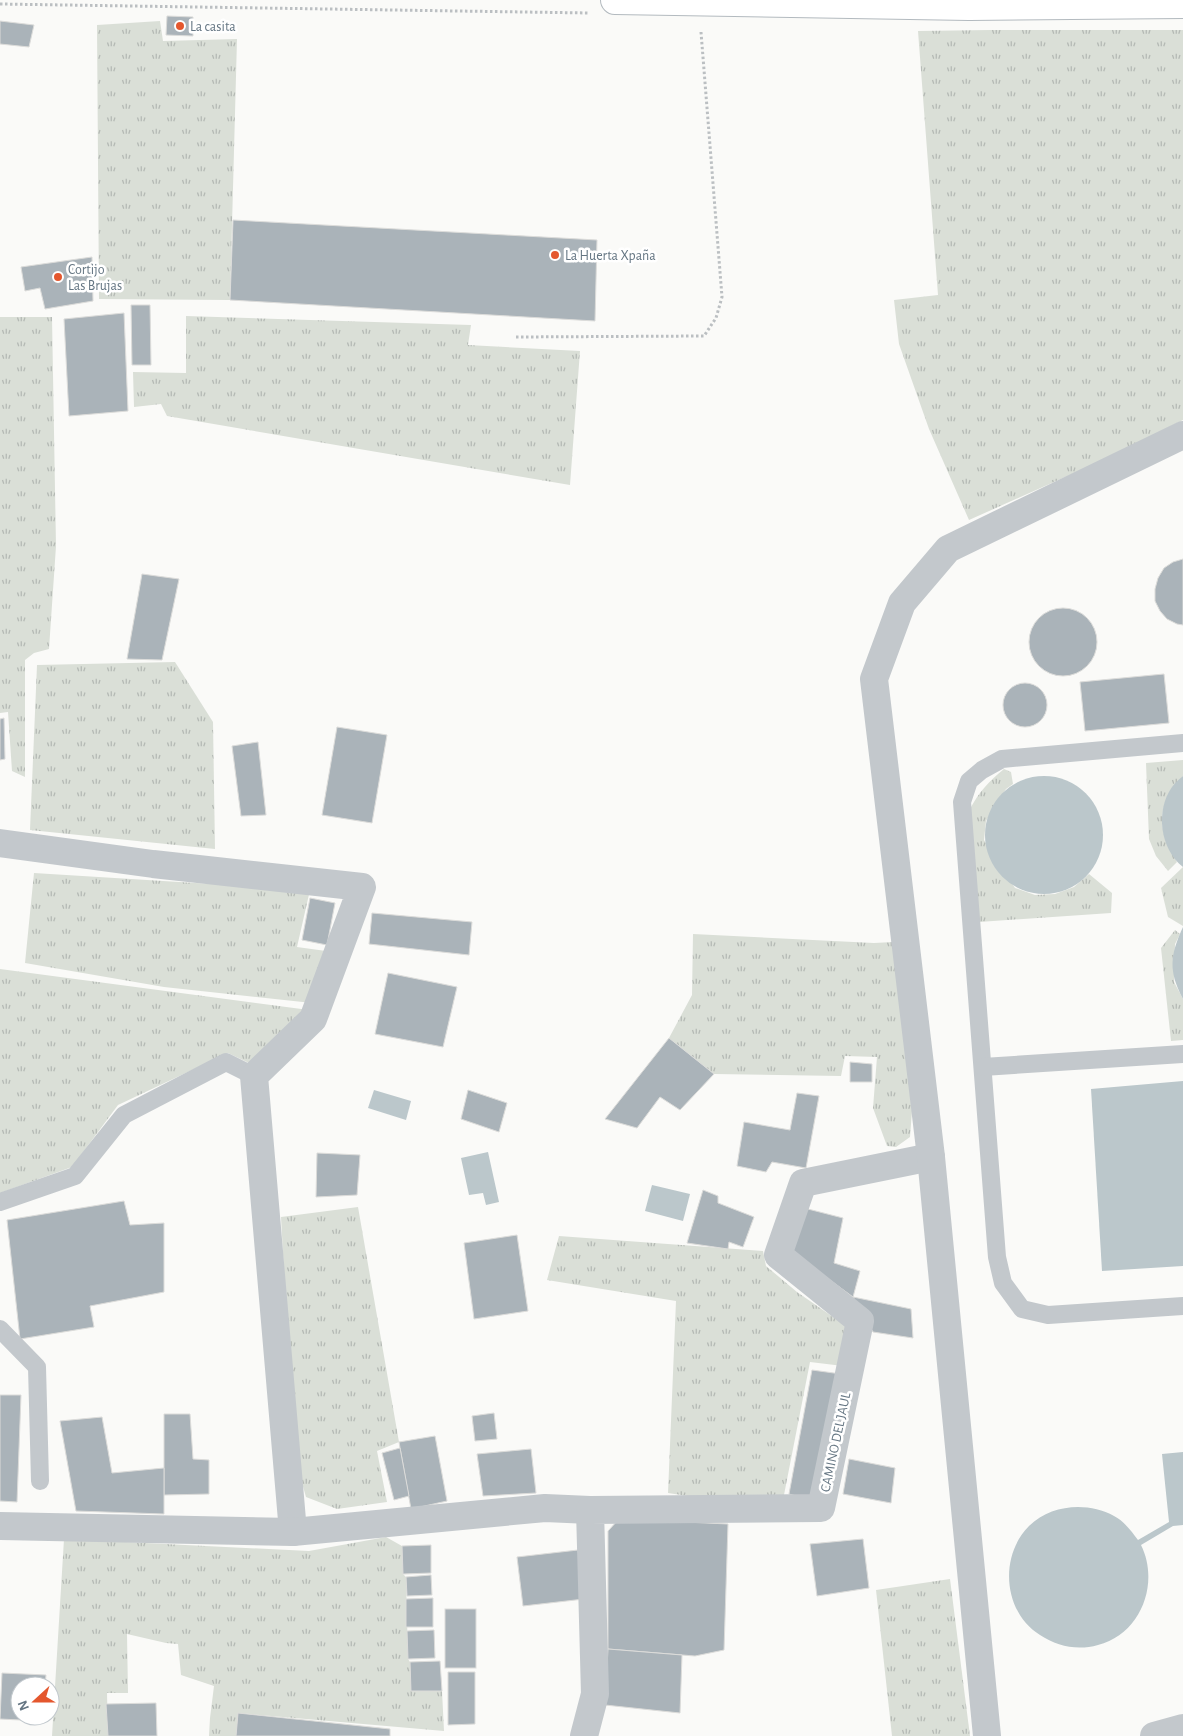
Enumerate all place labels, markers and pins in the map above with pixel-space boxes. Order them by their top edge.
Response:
marker: La casita [174,20,186,32]
place label: La casita [190,20,236,34]
marker: La Huerta Xpaña [549,249,561,261]
place label: La Huerta Xpaña [565,249,656,263]
place label: Cortijo Las Brujas [68,263,122,293]
marker: Cortijo Las Brujas [52,271,64,283]

